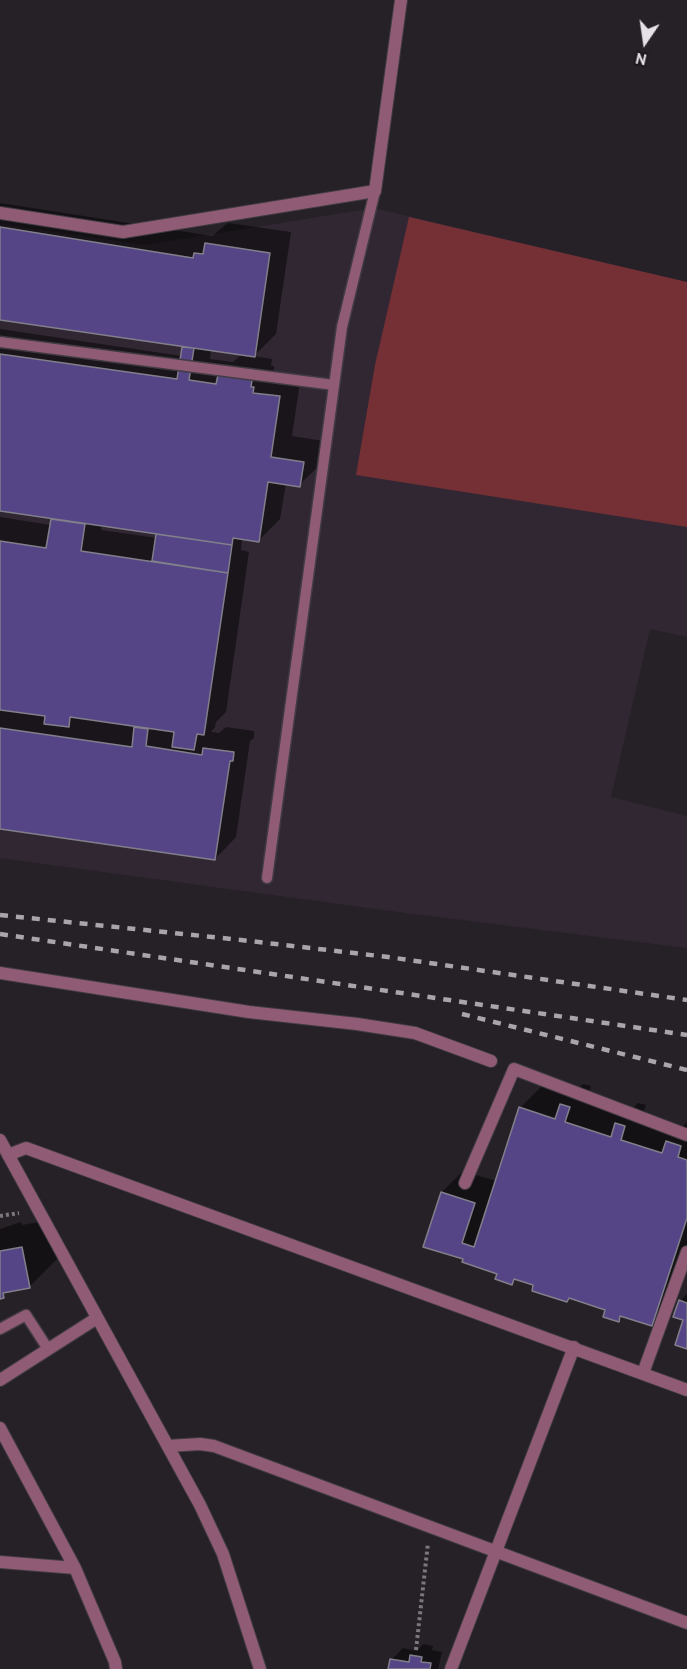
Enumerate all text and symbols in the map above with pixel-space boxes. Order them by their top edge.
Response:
north arrow [615,12,675,72]
text: N [634,49,648,70]

